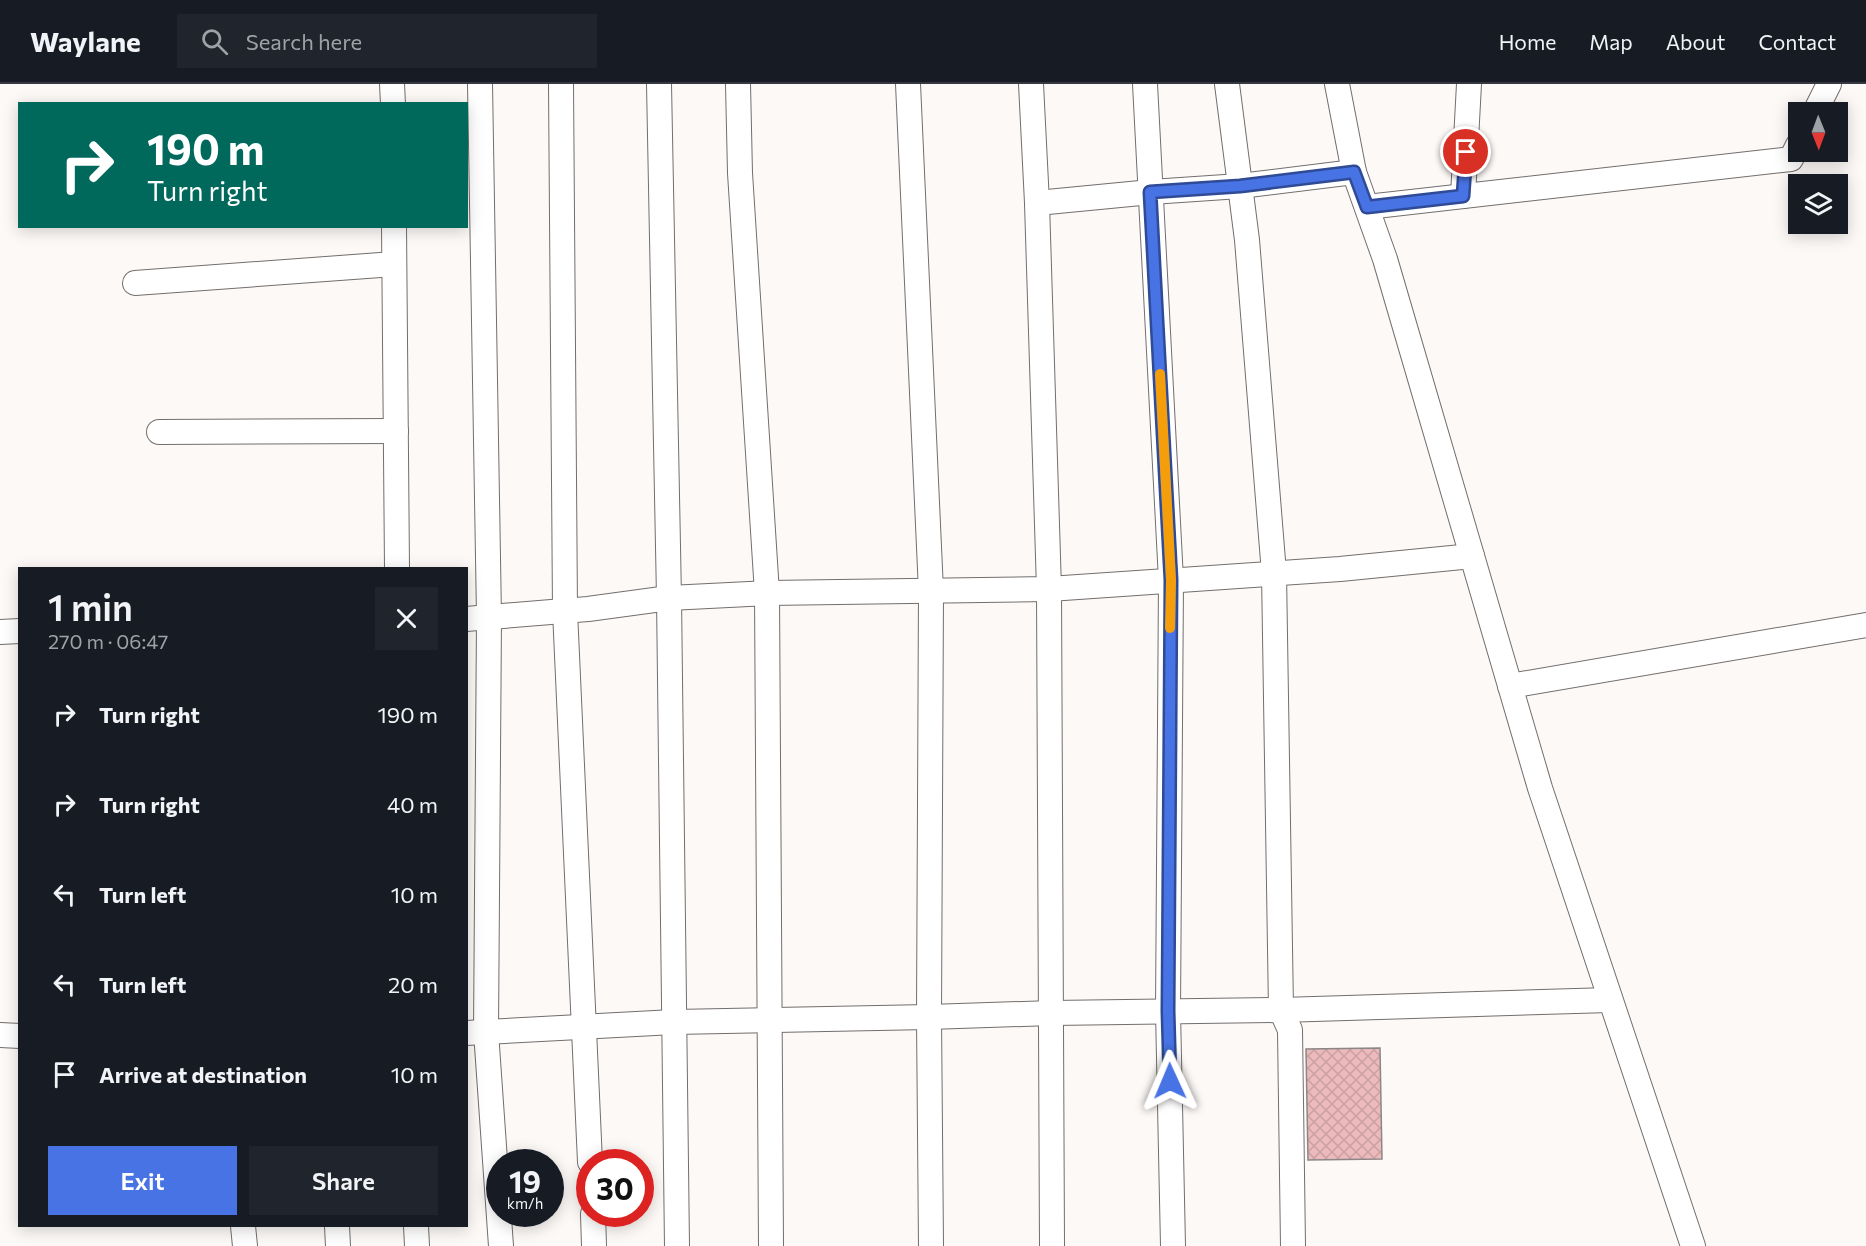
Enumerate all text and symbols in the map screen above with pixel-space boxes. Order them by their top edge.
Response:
search box [177,14,597,68]
text: Waylane [30,24,141,58]
icon: search [198,25,231,58]
text: Search here [246,28,362,55]
text: Home [1499,29,1556,54]
text: Map [1589,29,1633,54]
text: About [1666,29,1725,54]
text: Contact [1758,29,1836,54]
north arrow [1788,102,1848,162]
map controls [1788,102,1848,234]
text: 190 m [147,122,265,174]
icon: right [48,126,126,204]
pin [1440,126,1491,177]
icon: arrive [1449,135,1482,168]
text: Turn right [147,174,267,207]
button: layers [1788,174,1848,234]
text: 1 min [48,584,133,628]
button: close [375,587,438,650]
text: 270 m · 06:47 [48,629,168,653]
icon: right [48,698,81,731]
text: Turn right [99,701,200,728]
text: 190 m [377,701,438,728]
icon: right [48,788,81,821]
text: Turn right [99,791,200,818]
text: 40 m [387,791,438,818]
icon: left [48,878,81,911]
text: Turn left [99,881,186,908]
text: 10 m [391,881,438,908]
icon: left [48,968,81,1001]
text: Turn left [99,971,186,998]
text: 20 m [388,971,438,998]
position arrow [1138,1049,1202,1113]
icon: arrive [48,1058,81,1091]
text: Arrive at destination [99,1061,307,1088]
text: 10 m [391,1061,438,1088]
button: Exit [48,1146,237,1215]
button: Share [249,1146,438,1215]
speed limit sign: 30 [576,1149,654,1227]
text: 19 [509,1162,541,1199]
text: km/h [507,1194,543,1212]

